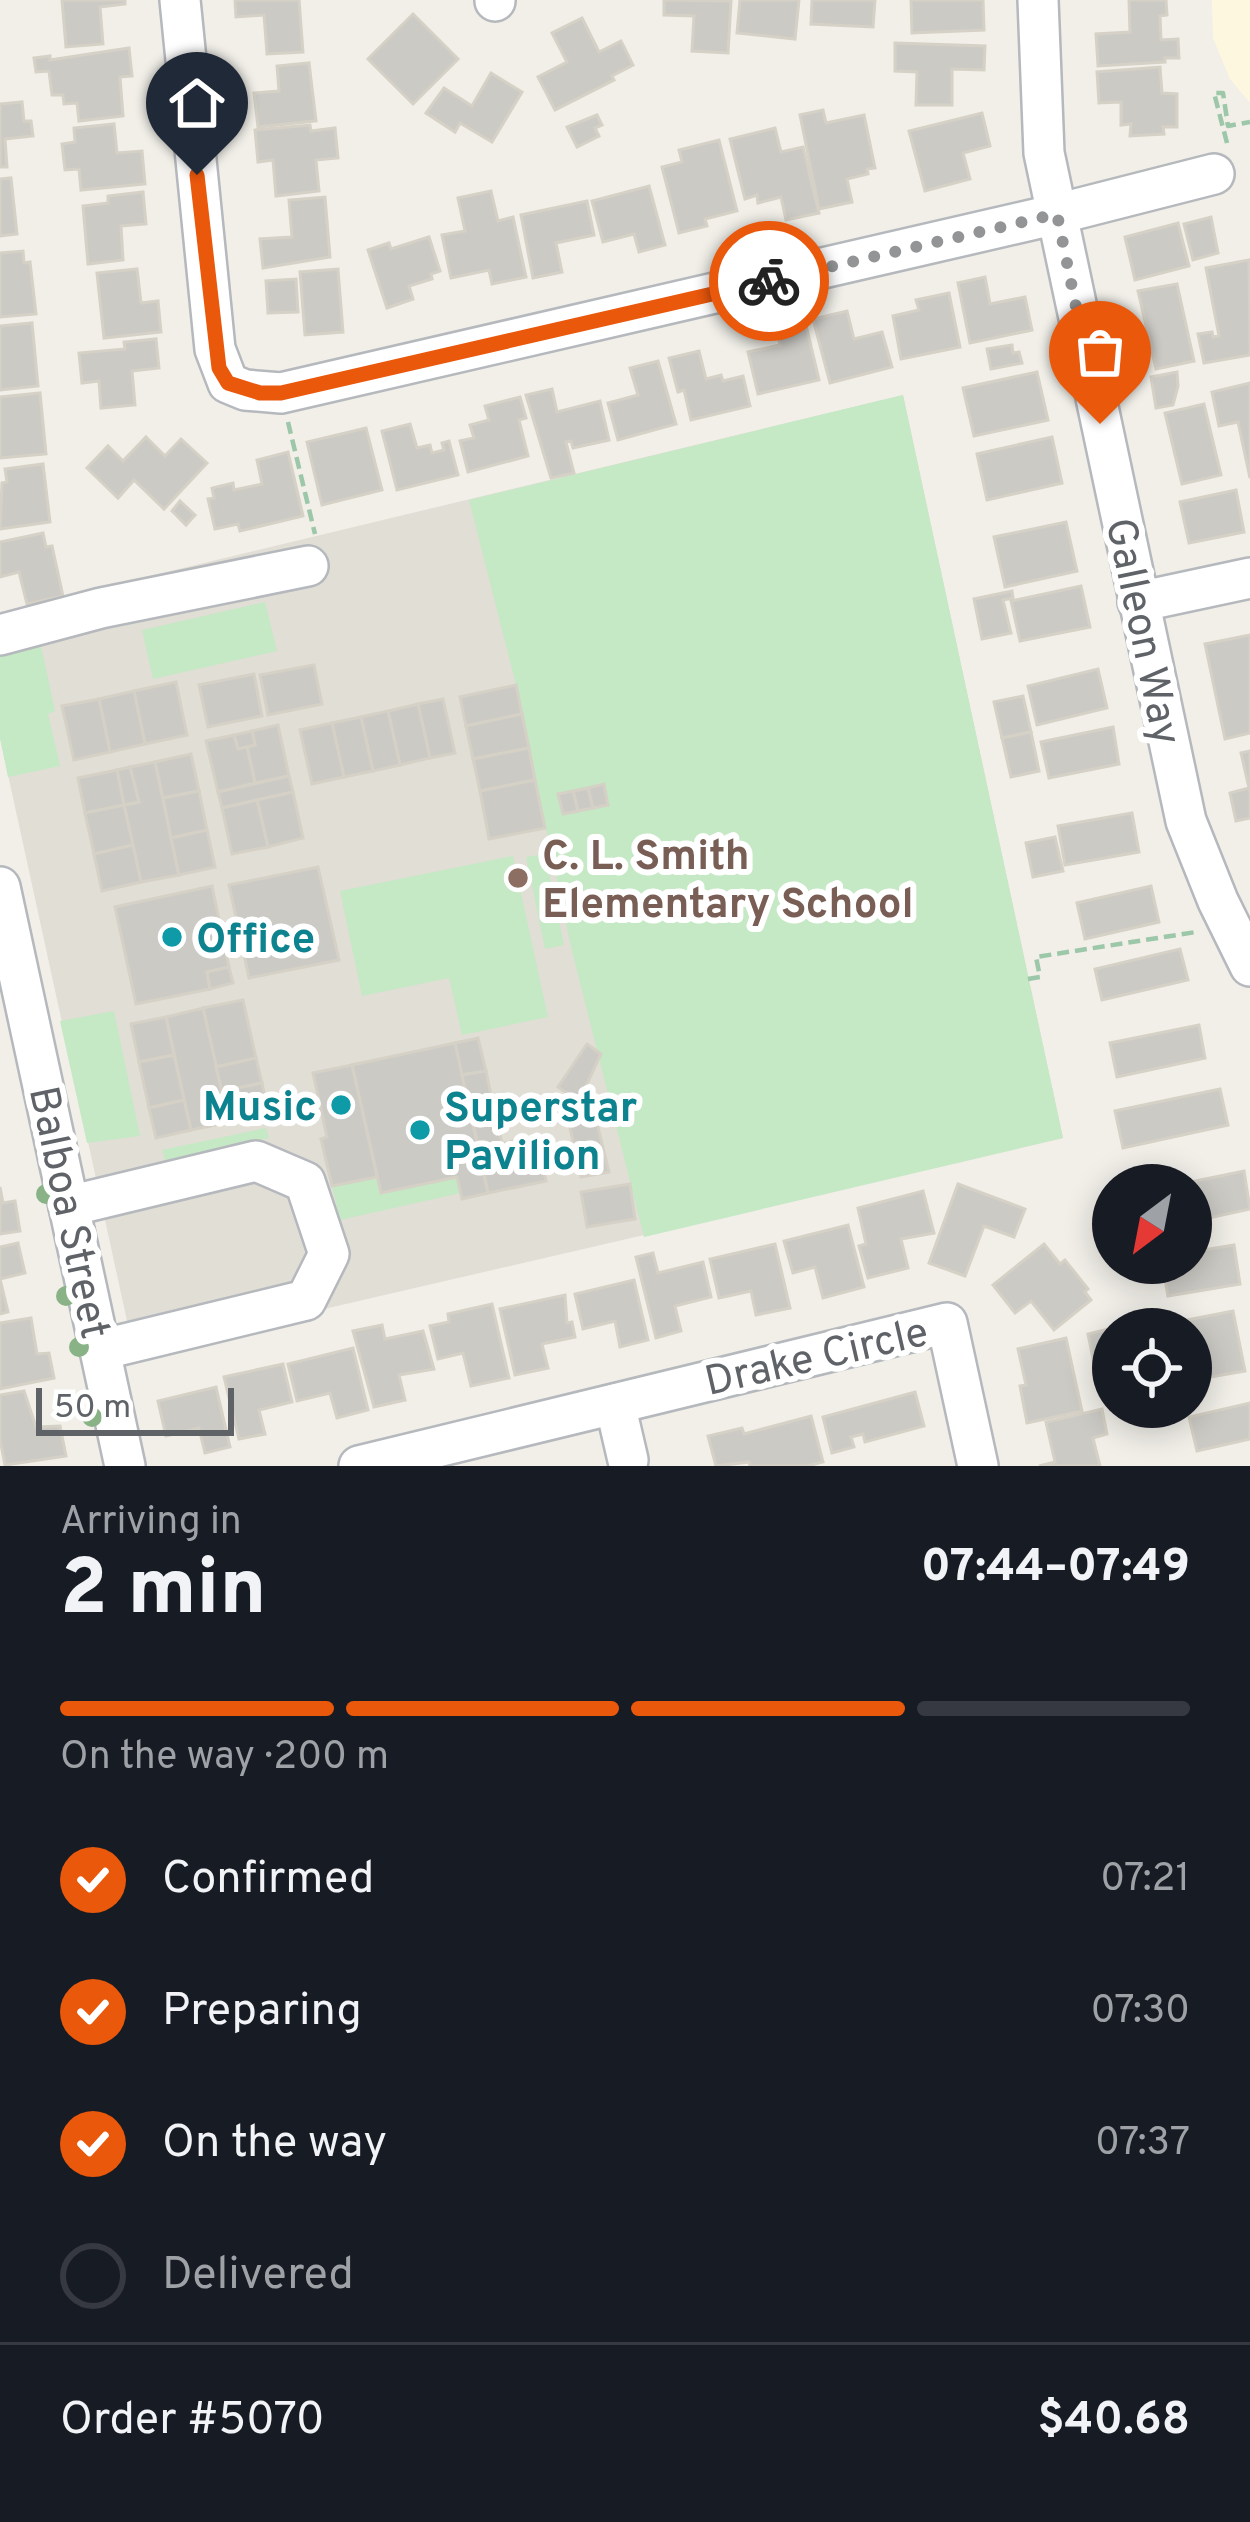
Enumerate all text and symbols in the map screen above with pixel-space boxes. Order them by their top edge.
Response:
pin [146,52,248,175]
icon: home [164,70,230,136]
courier [709,221,829,341]
icon: bike [736,248,802,314]
pin [1049,301,1151,424]
icon: bag [1067,319,1133,385]
street label: Galleon Way [1091,514,1191,750]
place label: C. L. Smith Elementary School [542,832,914,933]
marker: C. L. Smith Elementary School [505,865,531,891]
place label: Office [196,915,315,968]
marker: Office [159,924,185,950]
street label: Balboa Street [14,1082,119,1344]
place label: Music [203,1083,317,1136]
place label: Superstar Pavilion [444,1084,637,1185]
marker: Music [328,1092,354,1118]
marker: Superstar Pavilion [407,1117,433,1143]
north arrow [1092,1164,1212,1284]
map controls [1092,1164,1212,1428]
street label: Drake Circle [700,1308,934,1411]
button: locate [1092,1308,1212,1428]
scale bar [36,1382,234,1435]
text: 50 m [54,1388,131,1430]
text: Arriving in [60,1499,242,1548]
text: 07:44–07:49 [921,1540,1190,1597]
text: 2 min [60,1543,266,1642]
text: On the way · 200 m [60,1734,389,1783]
icon: check [60,1847,126,1913]
text: Confirmed [162,1852,374,1909]
text: 07:21 [1100,1856,1190,1905]
icon: check [60,1979,126,2045]
text: Preparing [162,1984,362,2041]
text: 07:30 [1090,1988,1190,2037]
icon: check [60,2111,126,2177]
text: On the way [162,2116,387,2173]
text: 07:37 [1095,2120,1190,2169]
text: Delivered [162,2248,354,2305]
text: Order #5070 [60,2393,325,2450]
text: $40.68 [1037,2393,1190,2450]

